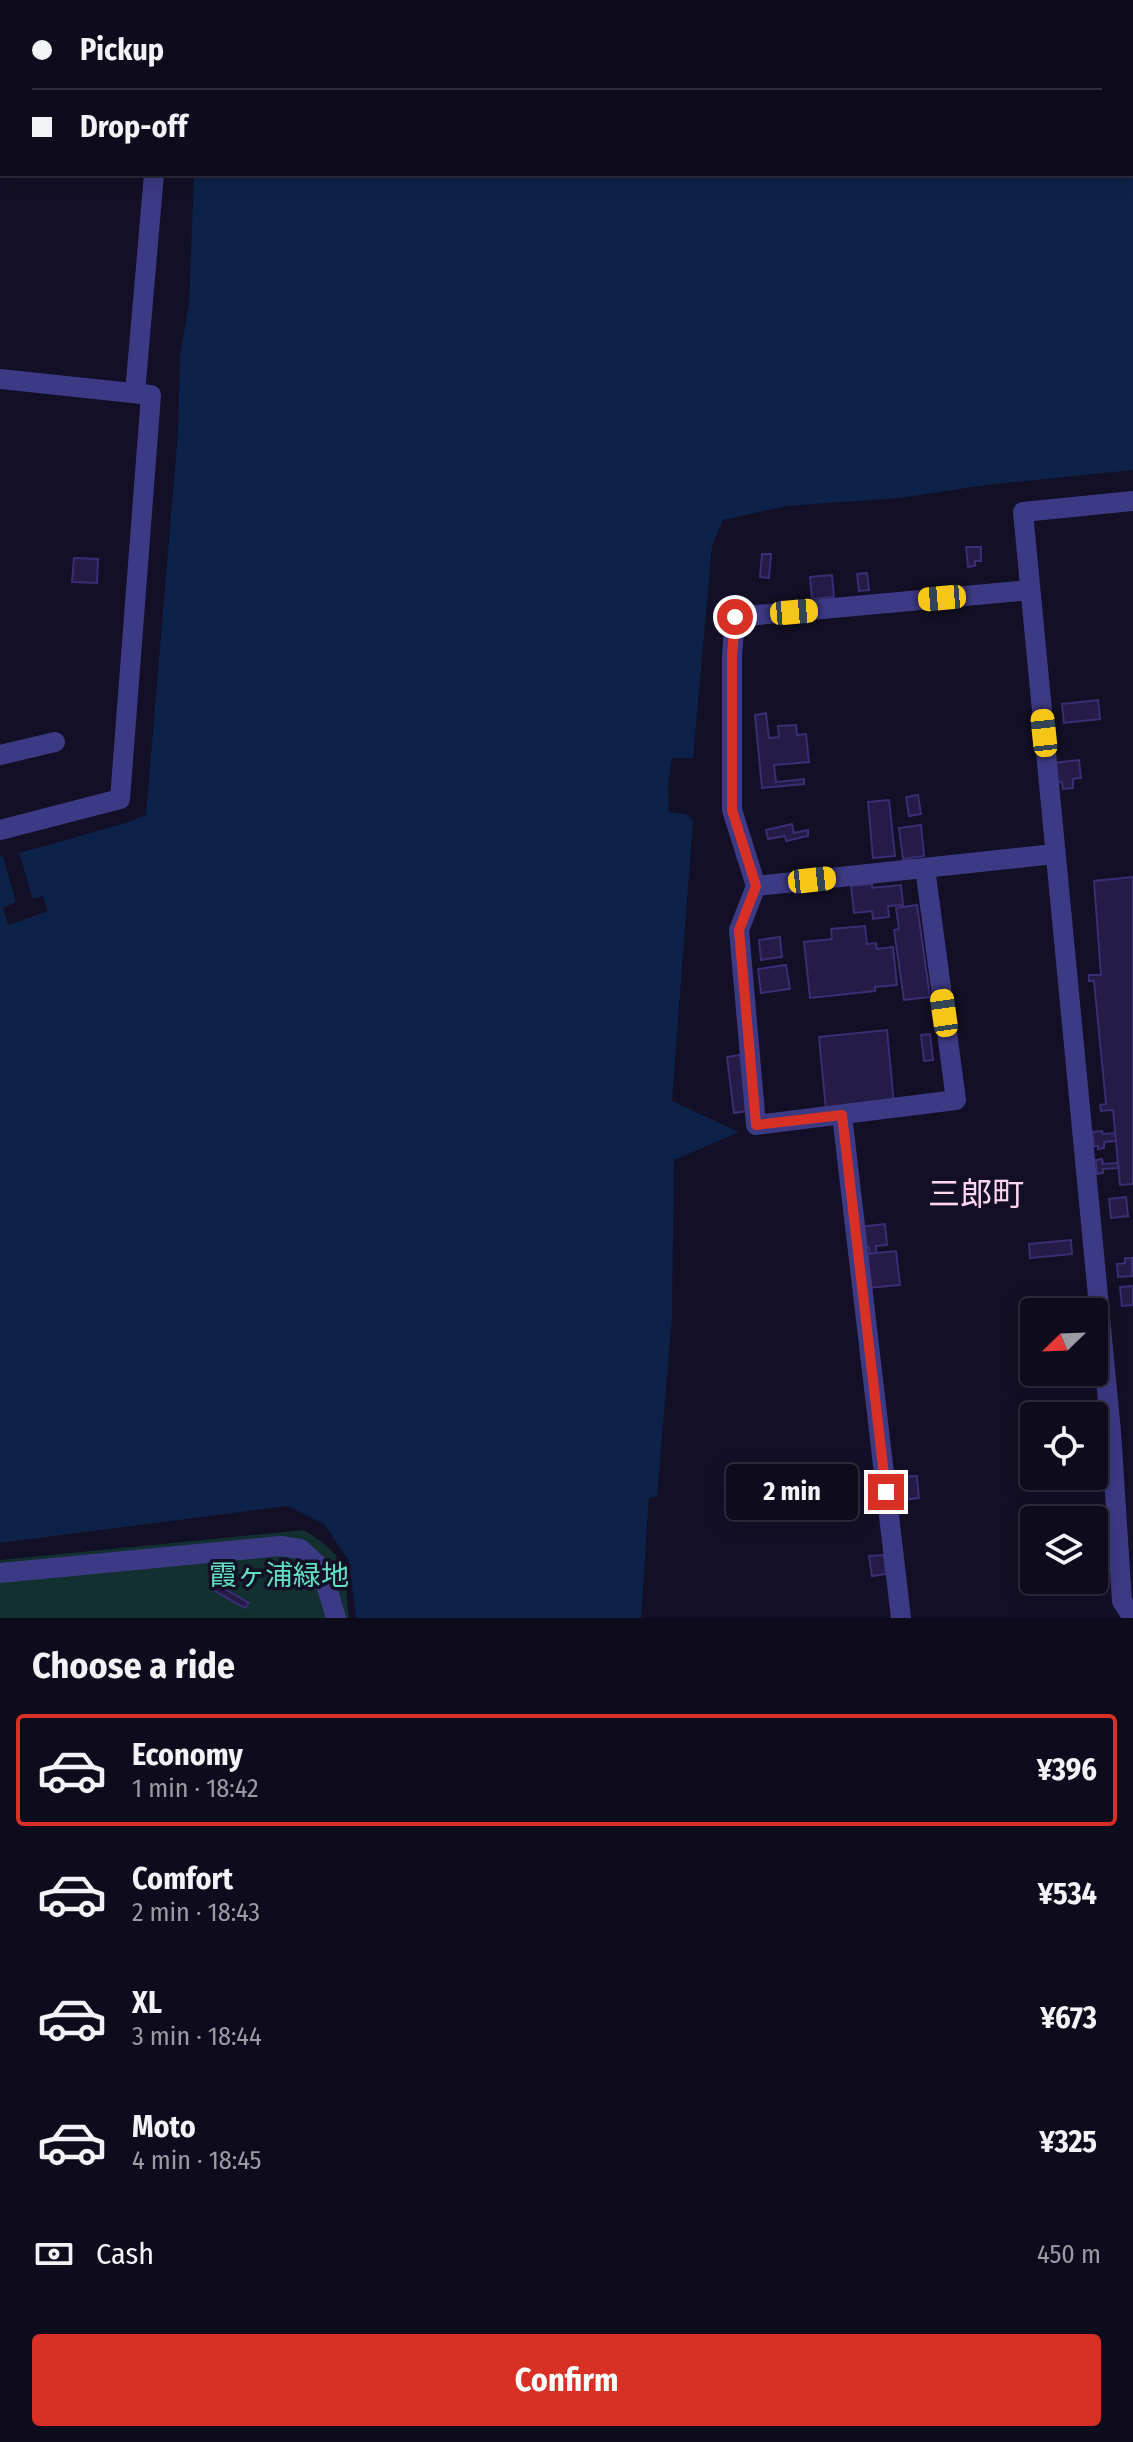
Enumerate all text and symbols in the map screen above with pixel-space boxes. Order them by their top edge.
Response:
text: Pickup [80,32,164,68]
text: Drop-off [80,109,187,145]
car [917,584,967,612]
car [769,598,819,626]
route start [717,599,753,635]
car [1030,708,1058,758]
car [787,866,837,894]
car [929,988,959,1038]
district label: 三郎町 [928,1175,1024,1213]
north arrow [1020,1298,1108,1386]
map controls [1020,1298,1108,1594]
button: locate [1020,1402,1108,1490]
callout: 2 min [726,1464,858,1520]
route end [868,1474,904,1510]
text: 2 min [763,1476,821,1507]
button: layers [1020,1506,1108,1594]
park label: 霞ヶ浦緑地 [209,1559,349,1592]
text: Choose a ride [32,1644,235,1688]
icon: car [36,1734,108,1806]
text: Economy [132,1737,243,1773]
text: ¥396 [1037,1752,1097,1788]
text: 1 min · 18:42 [132,1773,258,1804]
icon: car [36,1858,108,1930]
text: Comfort [132,1861,233,1897]
text: ¥534 [1038,1876,1097,1912]
text: 2 min · 18:43 [132,1897,260,1928]
icon: car [36,1982,108,2054]
text: XL [132,1985,162,2021]
text: ¥673 [1040,2000,1097,2036]
text: 3 min · 18:44 [132,2021,262,2052]
icon: car [36,2106,108,2178]
text: Moto [132,2109,196,2145]
text: ¥325 [1039,2124,1097,2160]
text: 4 min · 18:45 [132,2145,261,2176]
icon: cash [32,2232,76,2276]
text: Cash [96,2236,154,2272]
text: 450 m [1037,2239,1101,2270]
button: Confirm [32,2334,1101,2426]

